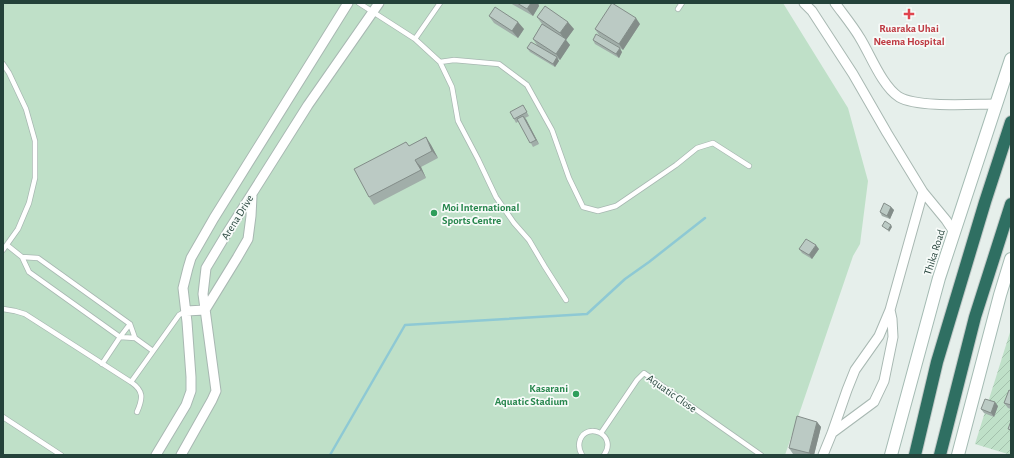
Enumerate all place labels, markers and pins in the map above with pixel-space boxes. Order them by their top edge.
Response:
marker: Ruaraka Uhai Neema Hospital [903,8,915,20]
place label: Ruaraka Uhai Neema Hospital [873,23,945,47]
place label: Moi International Sports Centre [442,202,519,226]
marker: Moi International Sports Centre [429,208,439,218]
place label: Kasarani Aquatic Stadium [495,383,568,407]
marker: Kasarani Aquatic Stadium [571,389,581,399]

